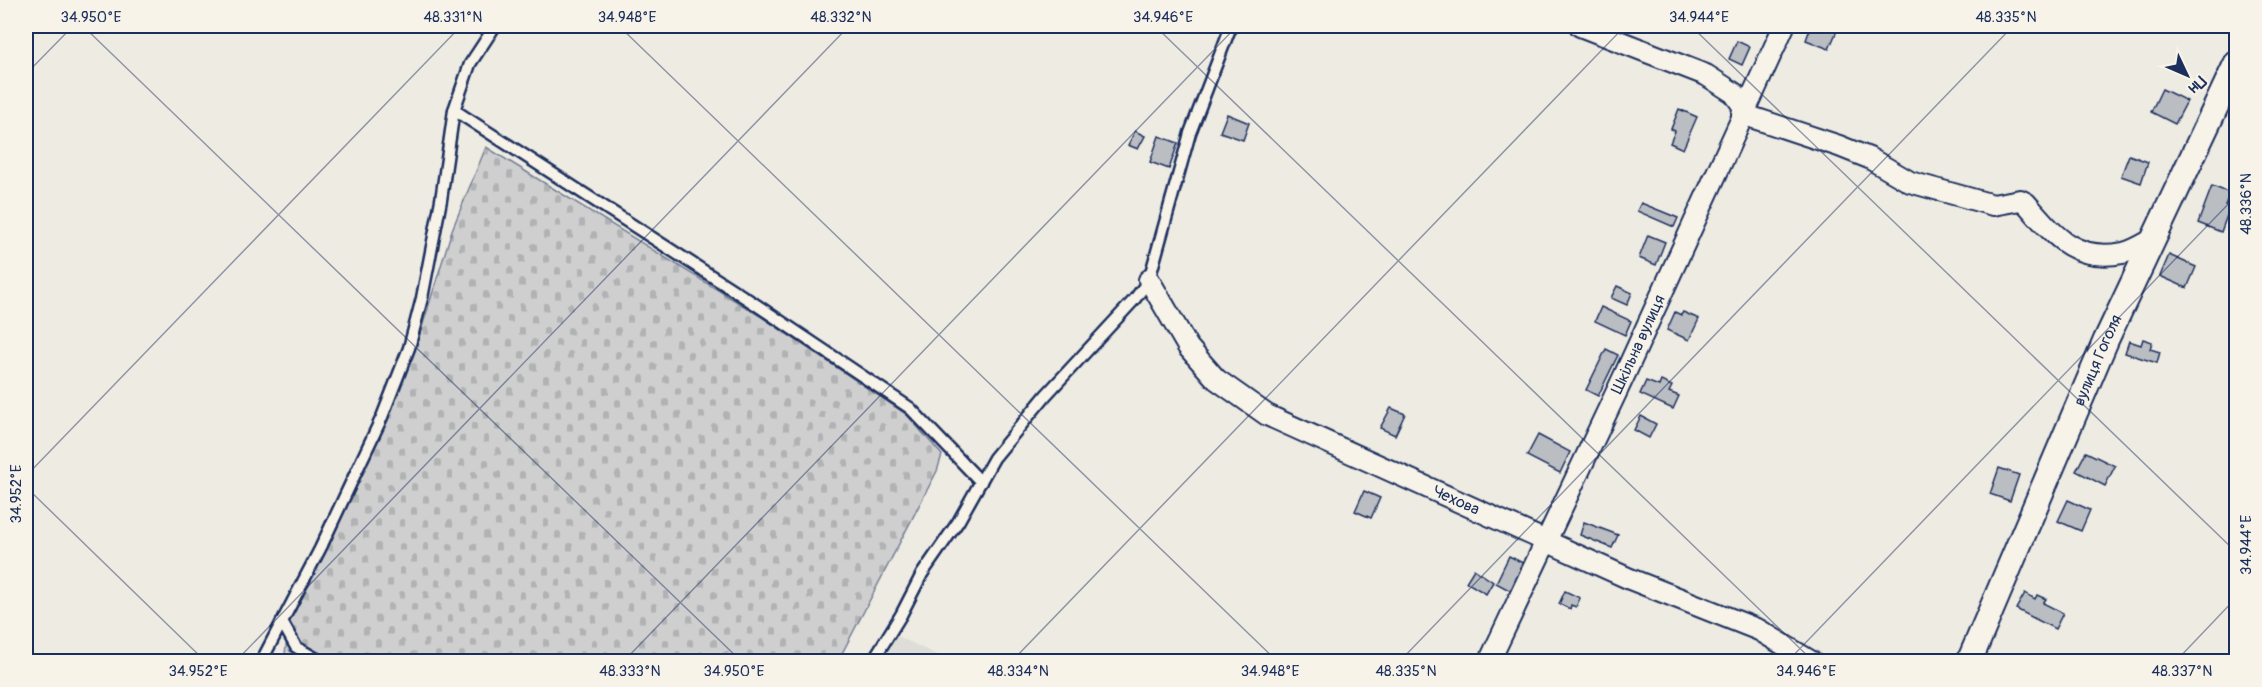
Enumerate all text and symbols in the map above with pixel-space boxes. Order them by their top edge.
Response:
text: 34.950°E [61,8,122,27]
text: 48.331°N [424,8,482,27]
text: 34.948°E [598,8,657,27]
text: 48.332°N [810,8,872,27]
text: 34.946°E [1133,8,1193,27]
text: 34.944°E [1669,8,1729,27]
text: 48.335°N [1975,8,2037,27]
north arrow [2157,45,2217,105]
text: Пн [2184,71,2210,98]
text: 48.336°N [2237,173,2256,235]
street label: Шкільна вулиця [1607,292,1670,397]
street label: вулиця Гоголя [2069,311,2126,409]
text: 34.952°E [7,464,26,523]
street label: Чехова [1429,481,1483,520]
text: 34.944°E [2237,515,2256,575]
text: 34.952°E [169,662,228,681]
text: 48.333°N [599,662,661,681]
text: 34.950°E [704,662,765,681]
text: 48.334°N [987,662,1049,681]
text: 34.948°E [1241,662,1300,681]
text: 48.335°N [1375,662,1437,681]
text: 34.946°E [1776,662,1836,681]
text: 48.337°N [2152,662,2212,681]

